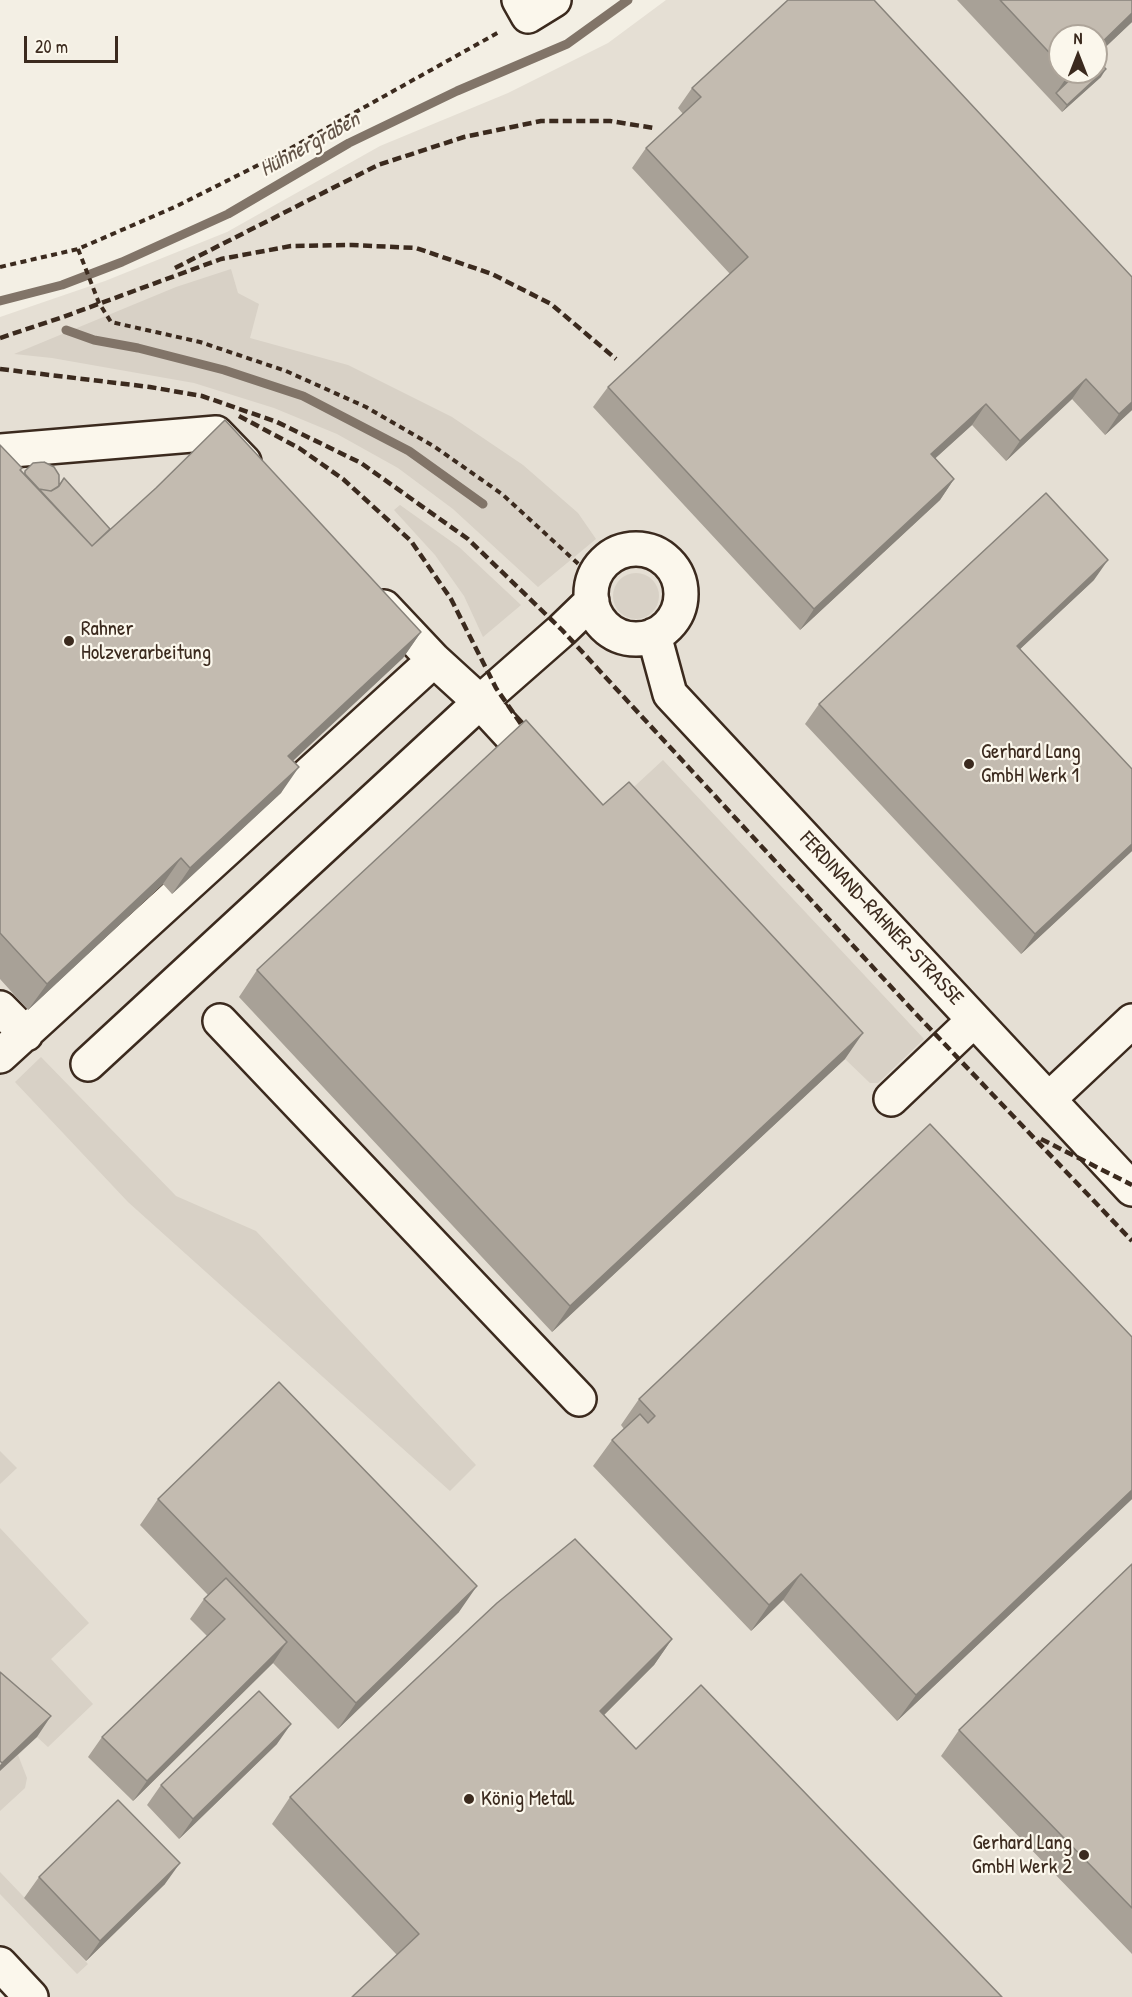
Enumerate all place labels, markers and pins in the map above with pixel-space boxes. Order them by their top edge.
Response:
place label: Rahner Holzverarbeitung [81,616,211,666]
marker: Rahner Holzverarbeitung [62,634,76,648]
place label: Gerhard Lang GmbH Werk 1 [981,739,1081,789]
marker: Gerhard Lang GmbH Werk 1 [962,757,976,771]
place label: König Metall [481,1786,574,1812]
marker: König Metall [462,1792,476,1806]
place label: Gerhard Lang GmbH Werk 2 [972,1830,1072,1880]
marker: Gerhard Lang GmbH Werk 2 [1077,1848,1091,1862]

